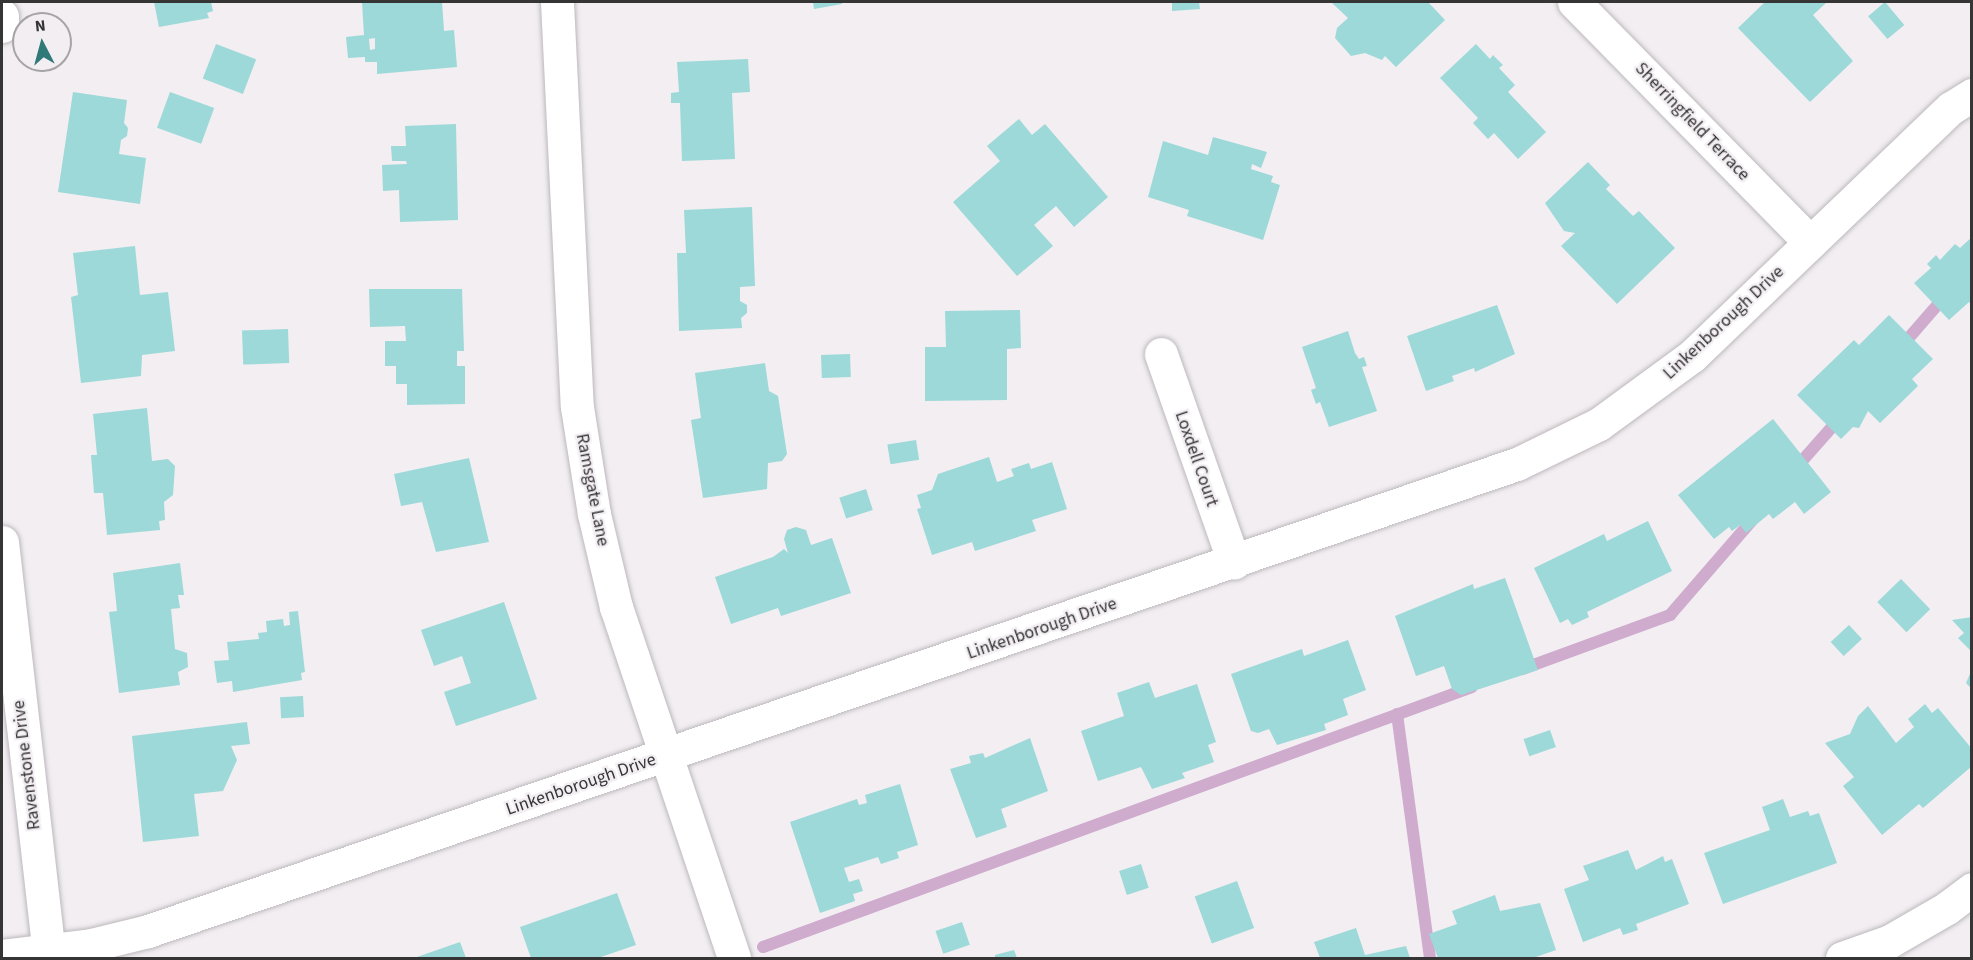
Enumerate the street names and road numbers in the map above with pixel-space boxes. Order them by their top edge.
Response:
street label: Sherringfield Terrace [1630,58,1754,186]
street label: Linkenborough Drive [1659,262,1789,384]
street label: Loxdell Court [1170,408,1222,510]
street label: Ramsgate Lane [570,432,614,548]
street label: Linkenborough Drive [964,593,1120,665]
street label: Ravenstone Drive [8,699,46,831]
street label: Linkenborough Drive [503,749,659,821]

